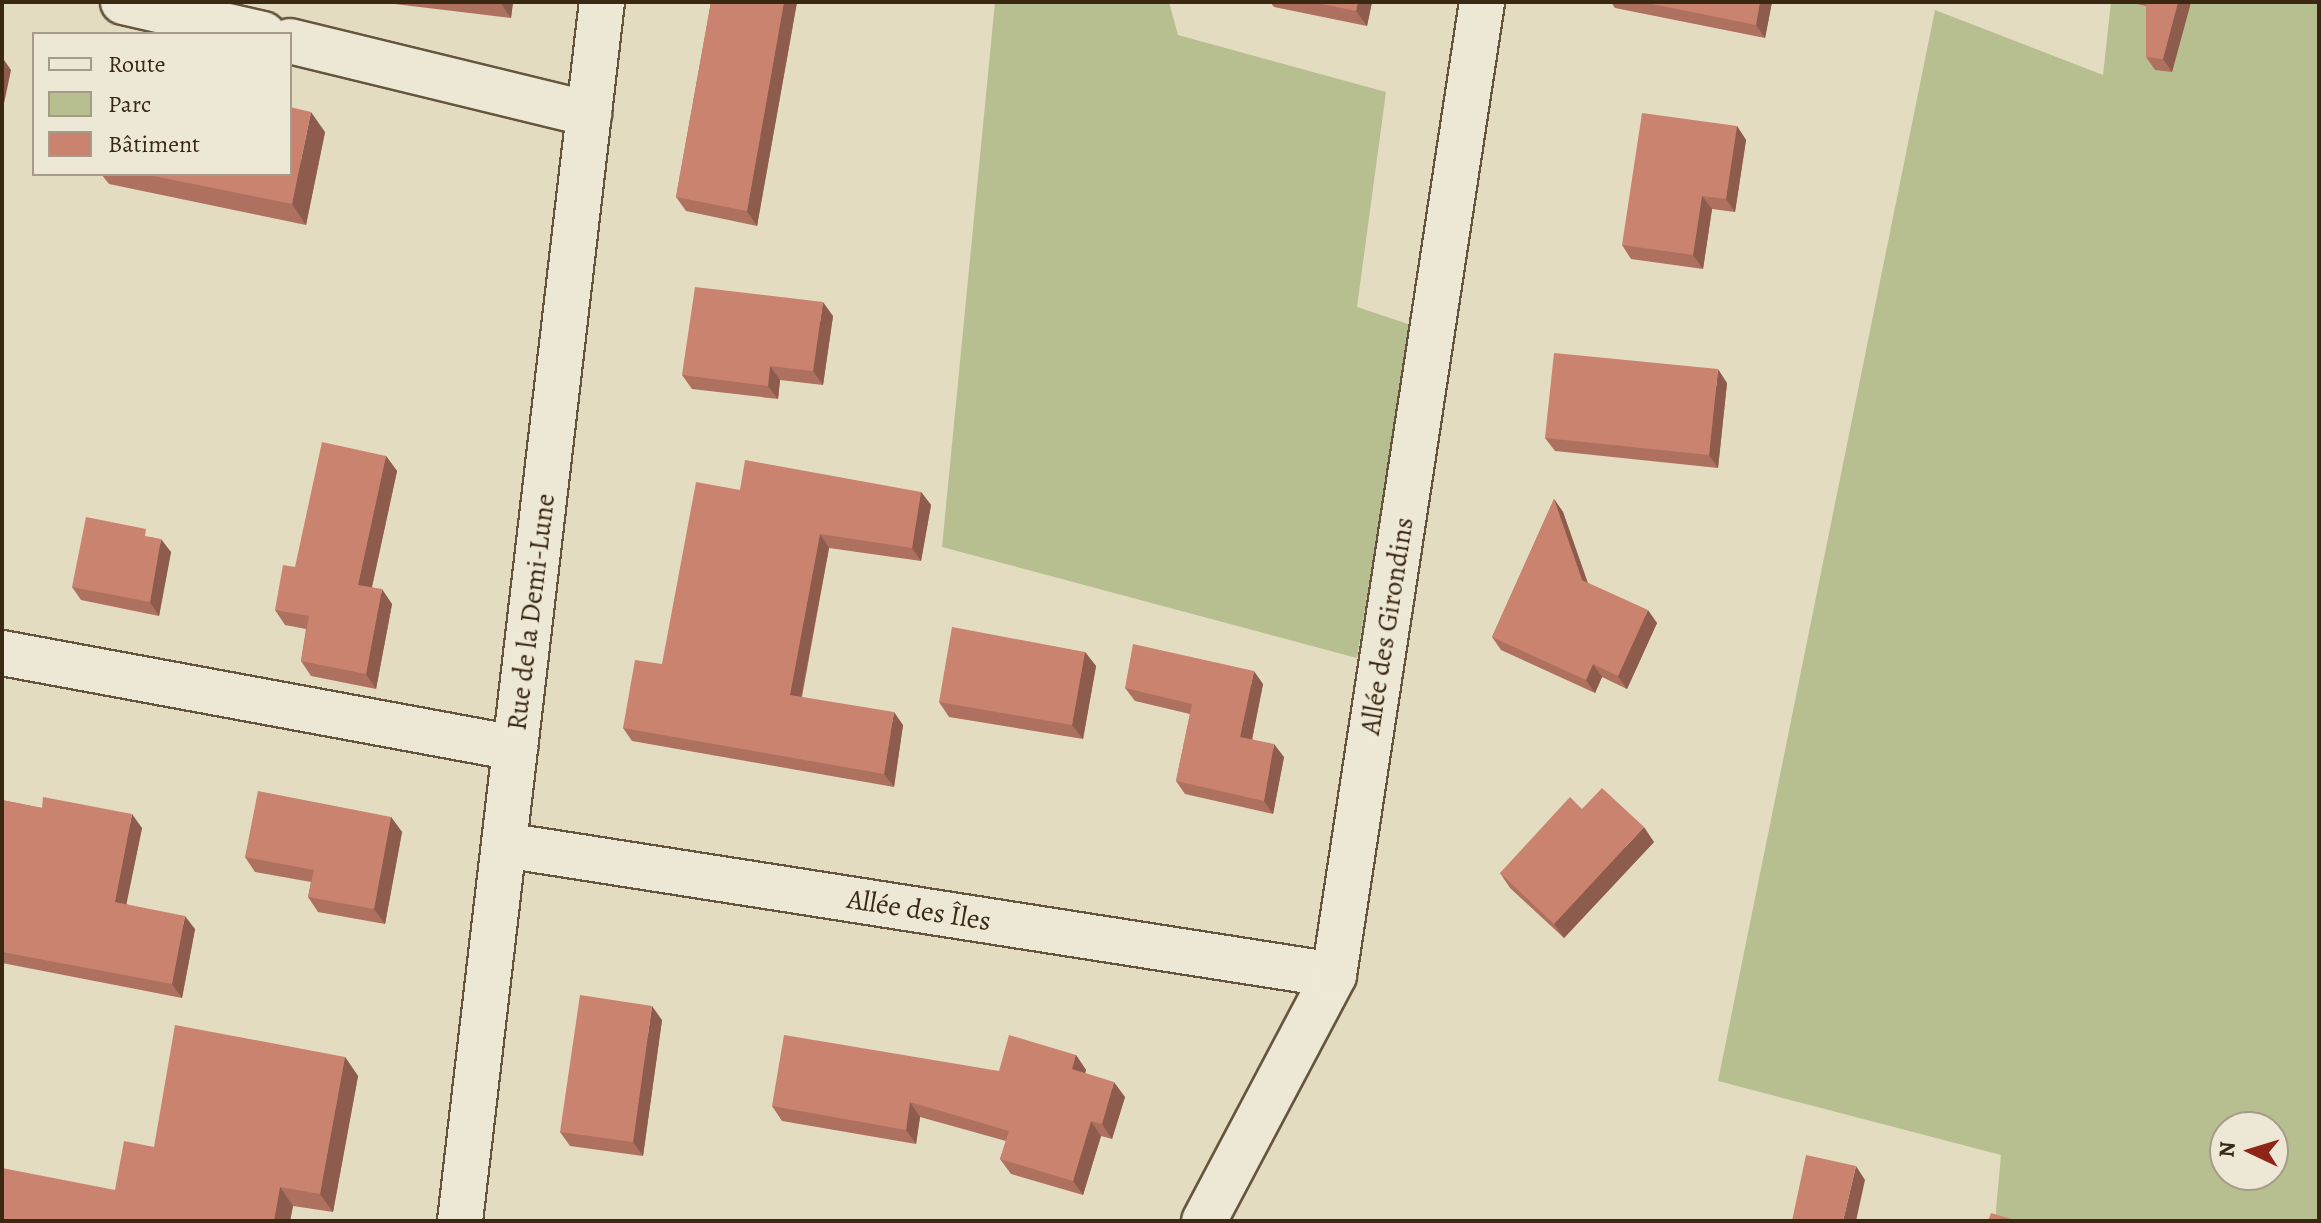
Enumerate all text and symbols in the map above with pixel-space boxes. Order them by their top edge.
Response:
legend [32,32,292,176]
text: Route [108,48,166,80]
text: Parc [108,88,151,120]
text: Bâtiment [108,128,200,160]
street label: Rue de la Demi-Lune [500,492,562,732]
street label: Allée des Girondins [1353,515,1421,737]
street label: Allée des Îles [845,882,993,938]
north arrow [2209,1111,2289,1191]
text: N [2212,1140,2243,1159]

